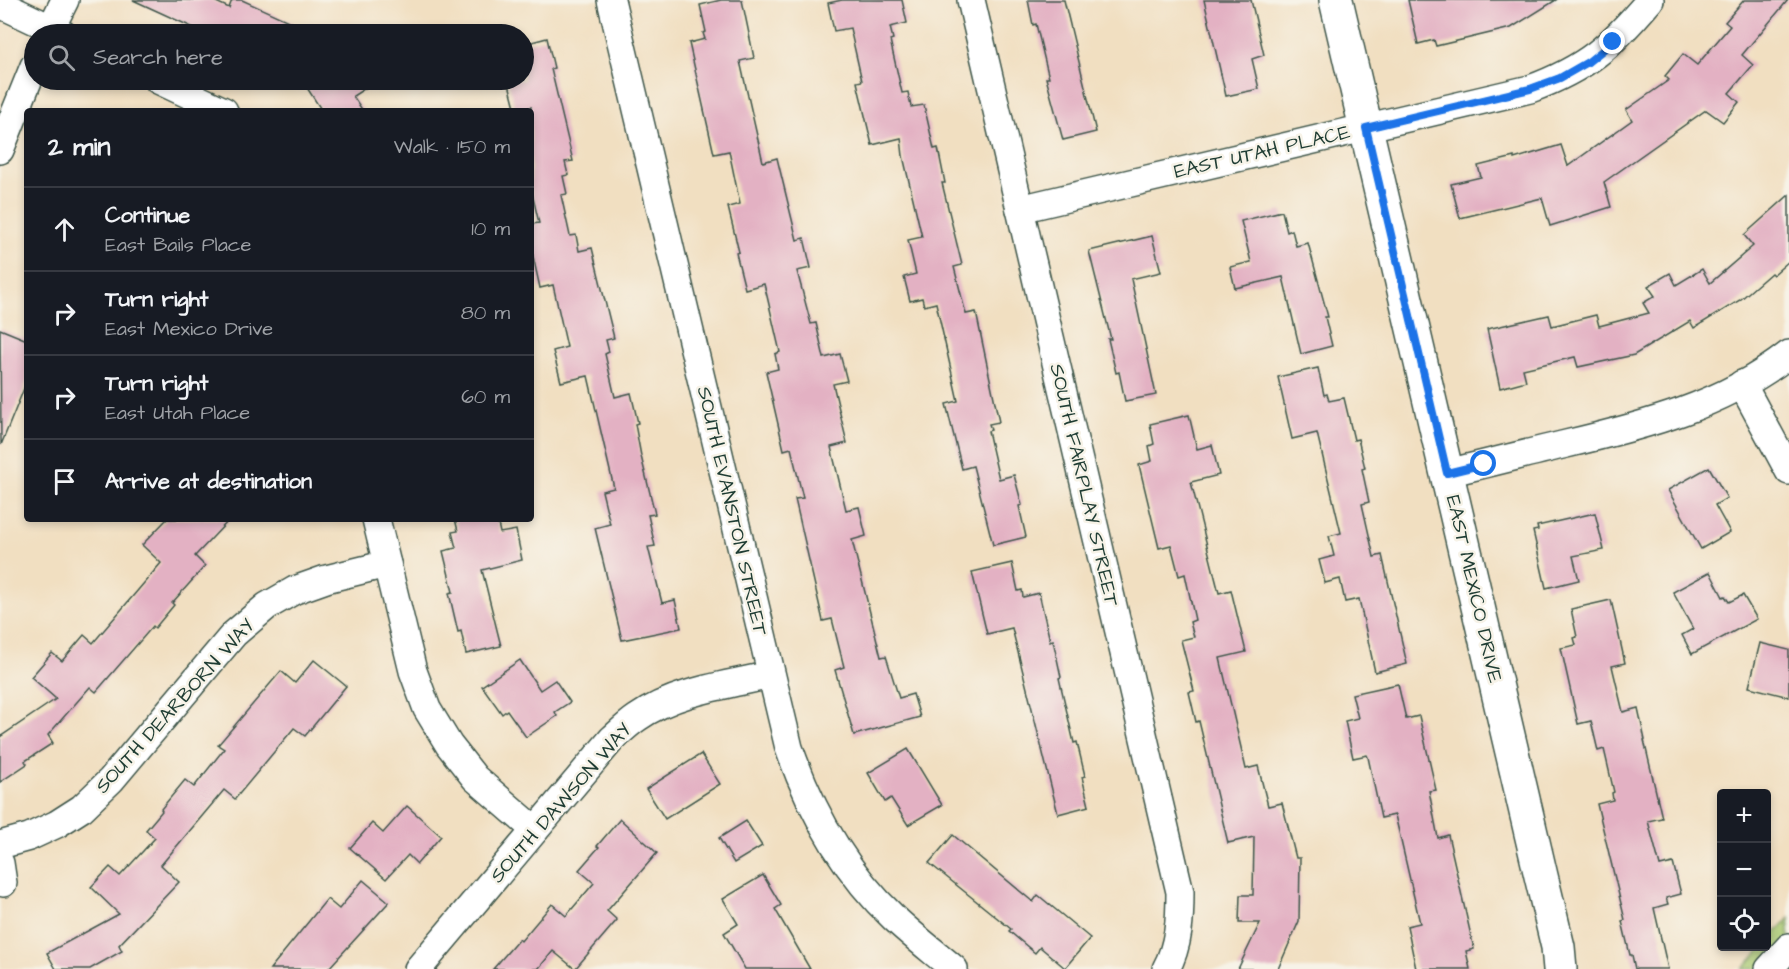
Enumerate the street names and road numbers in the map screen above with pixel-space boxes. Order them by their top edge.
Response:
street label: EAST UTAH PLACE [1171,118,1353,186]
street label: SOUTH FAIRPLAY STREET [1042,361,1126,609]
street label: SOUTH EVANSTON STREET [690,384,774,639]
street label: EAST MEXICO DRIVE [1439,493,1509,686]
street label: SOUTH DEARBORN WAY [89,612,261,800]
street label: SOUTH DAWSON WAY [484,717,639,889]

